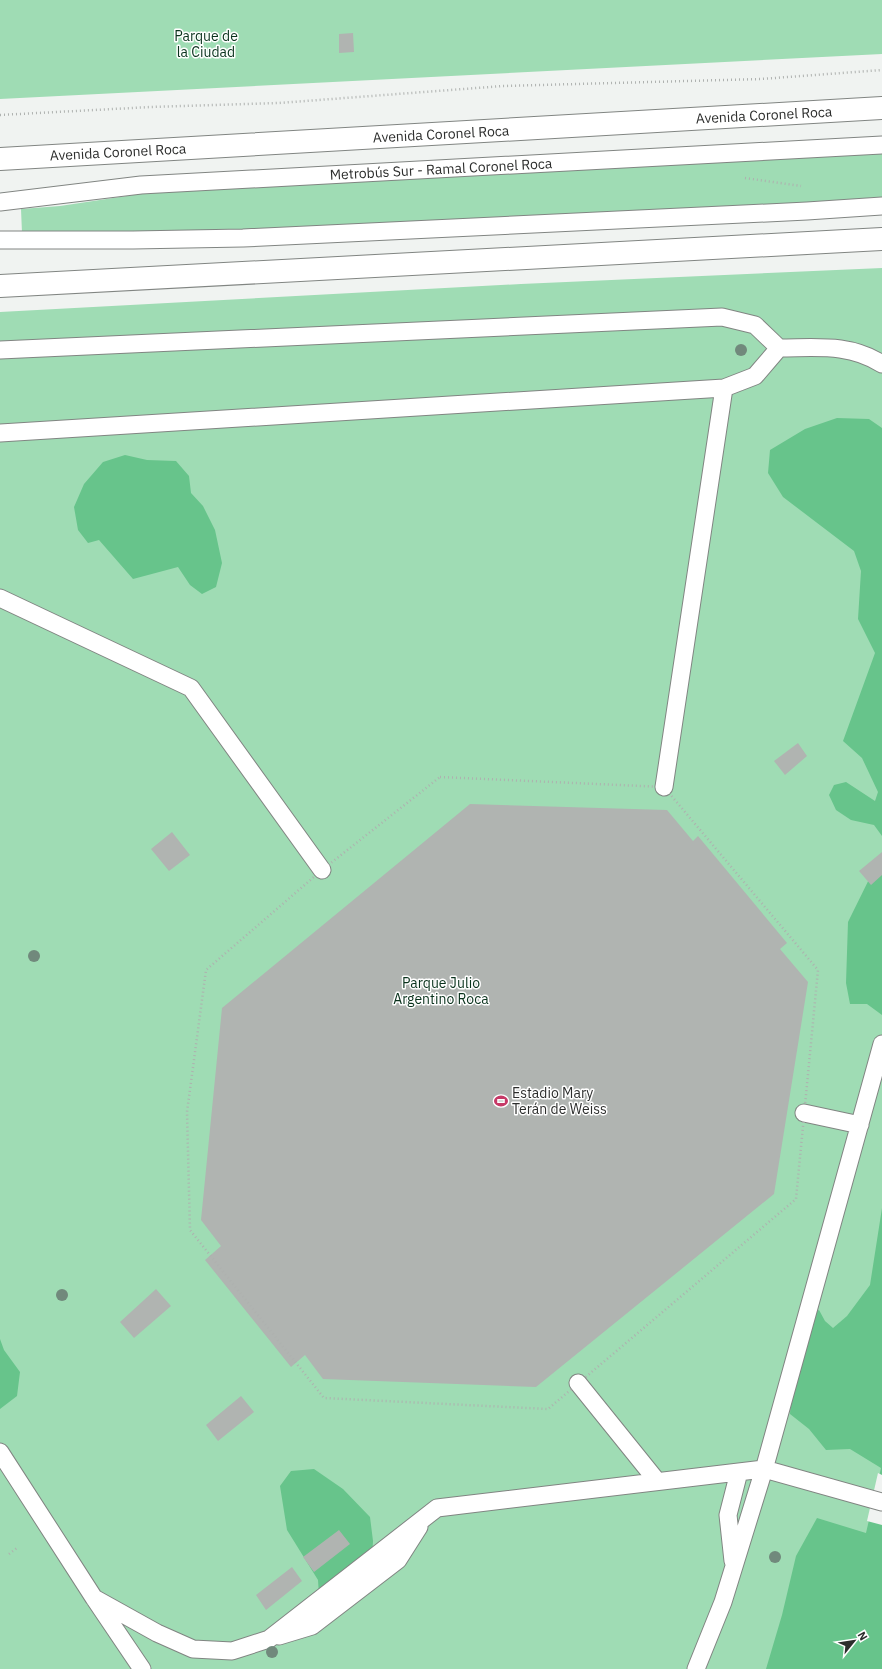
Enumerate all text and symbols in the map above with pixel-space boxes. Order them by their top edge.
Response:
park label: Parque de la Ciudad [174,27,238,61]
street label: Avenida Coronel Roca [695,102,833,128]
street label: Avenida Coronel Roca [372,121,510,147]
street label: Avenida Coronel Roca [49,139,187,165]
street label: Metrobús Sur - Ramal Coronel Roca [329,154,553,184]
park label: Parque Julio Argentino Roca [393,974,489,1008]
place label: Estadio Mary Terán de Weiss [512,1084,607,1118]
sports icon: Estadio Mary Terán de Weiss [493,1093,509,1109]
north arrow [834,1621,874,1661]
text: N [855,1629,871,1643]

